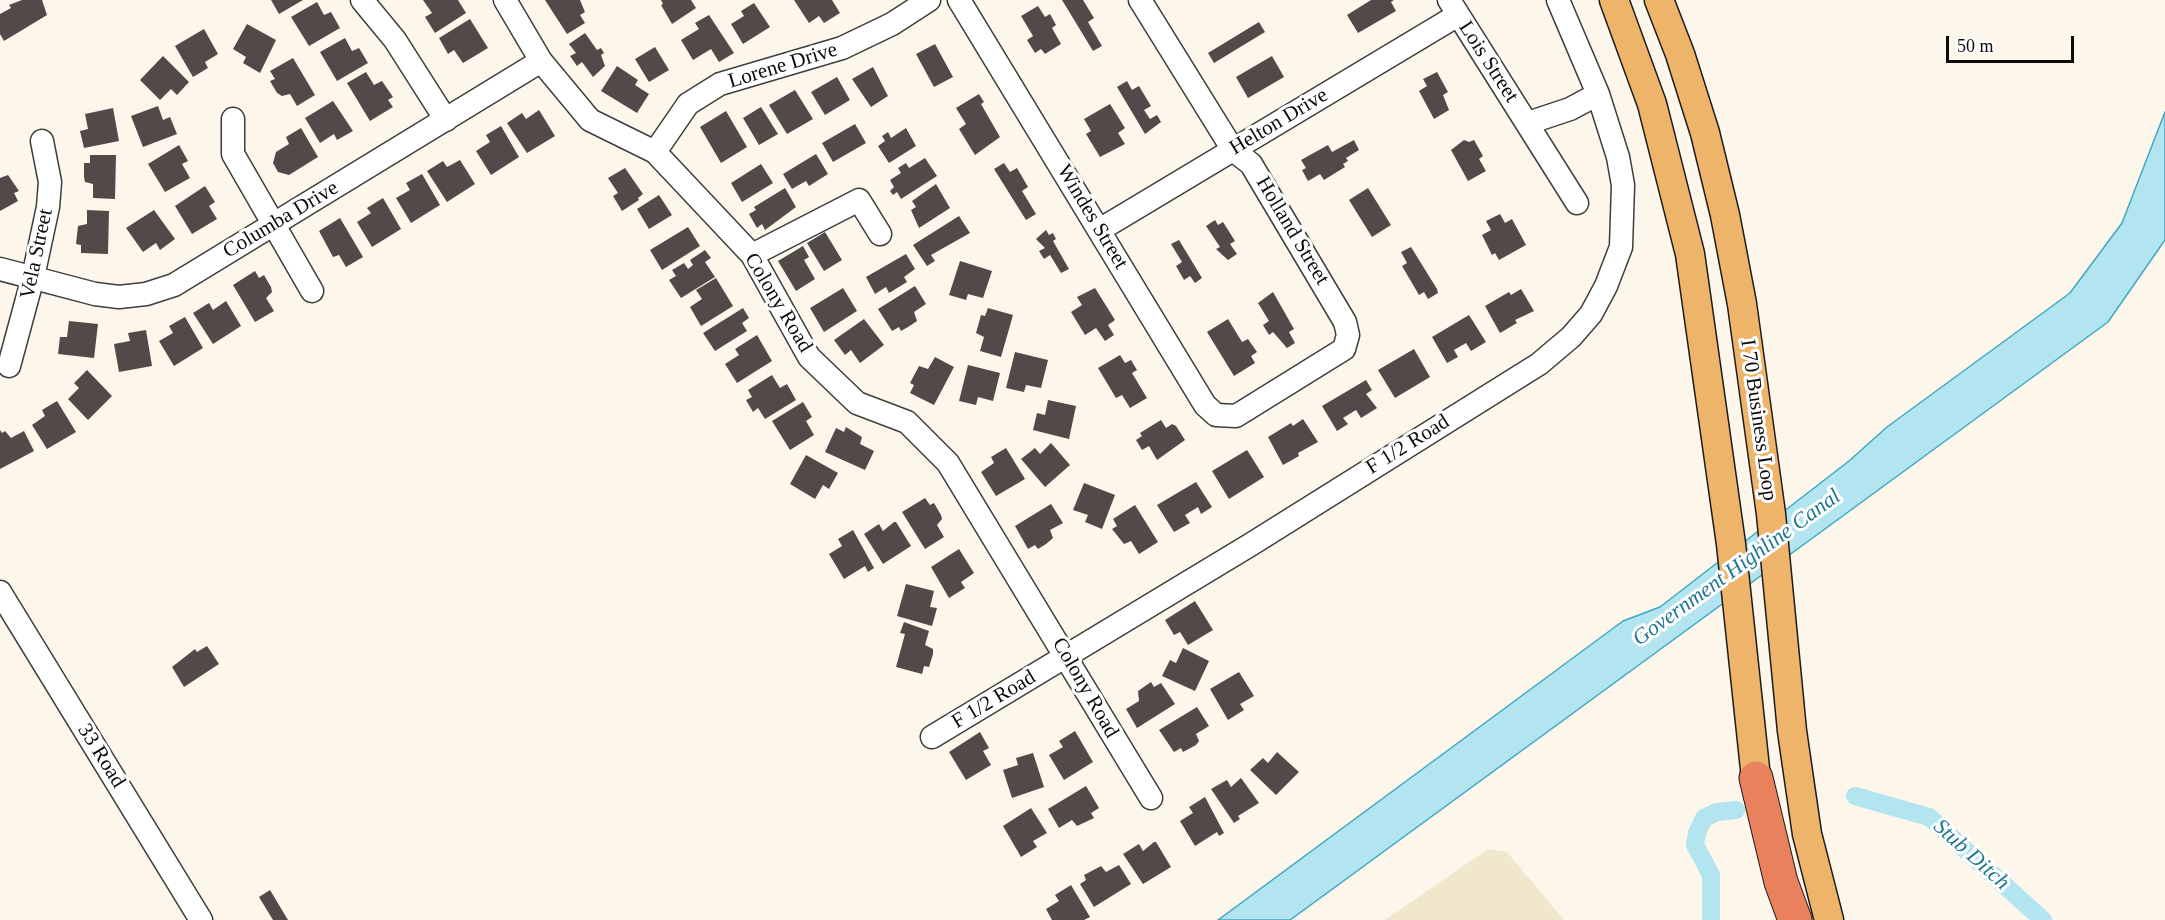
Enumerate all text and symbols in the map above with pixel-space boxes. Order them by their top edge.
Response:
street label: Lois Street [1452,17,1524,107]
scale bar [1949,24,2076,62]
text: 50 m [1957,36,1994,56]
street label: Lorene Drive [726,38,840,94]
street label: Helton Drive [1225,83,1333,161]
street label: Windes Street [1051,160,1133,274]
street label: Holland Street [1250,172,1334,290]
street label: Columba Drive [219,176,343,264]
street label: Vela Street [15,207,59,301]
street label: Colony Road [739,249,817,357]
street label: I 70 Business Loop [1734,338,1782,502]
street label: F 1/2 Road [1362,410,1454,480]
water label: Government Highline Canal [1628,484,1846,652]
street label: Colony Road [1046,633,1124,743]
street label: F 1/2 Road [948,665,1040,735]
street label: 33 Road [72,719,130,793]
water label: Stub Ditch [1927,814,2015,896]

